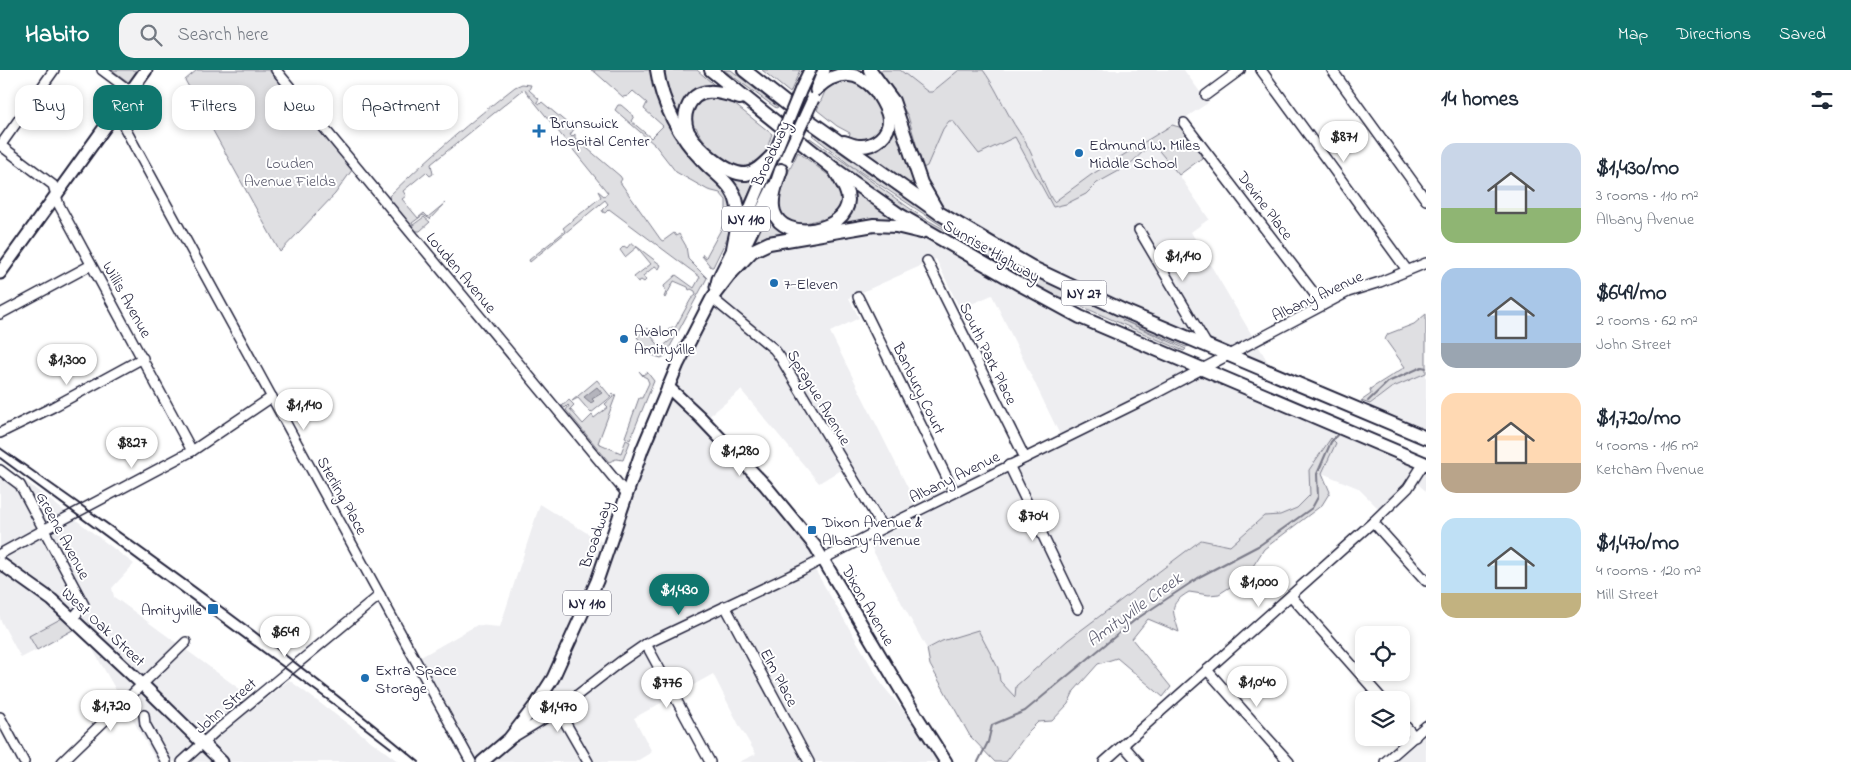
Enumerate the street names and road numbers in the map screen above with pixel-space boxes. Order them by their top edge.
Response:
street label: Broadway [746,117,797,191]
street label: Devine Place [1230,166,1299,246]
road number: NY 110 [722,206,770,232]
street label: Sunrise Highway [938,214,1044,289]
street label: Louden Avenue [419,228,502,320]
street label: Willis Avenue [95,257,158,343]
street label: Albany Avenue [1268,265,1368,328]
road number: NY 27 [1062,280,1106,306]
street label: South Park Place [952,299,1023,410]
street label: Banbury Court [885,338,951,439]
street label: Sprague Avenue [780,346,857,451]
street label: Albany Avenue [905,445,1005,510]
street label: Sterling Place [310,452,373,540]
street label: Greene Avenue [29,488,96,585]
street label: Broadway [574,498,620,572]
street label: Dixon Avenue [834,560,900,651]
street label: West Oak Street [55,582,151,673]
road number: NY 110 [563,590,611,616]
street label: Elm Place [753,645,804,712]
street label: John Street [190,672,263,740]

